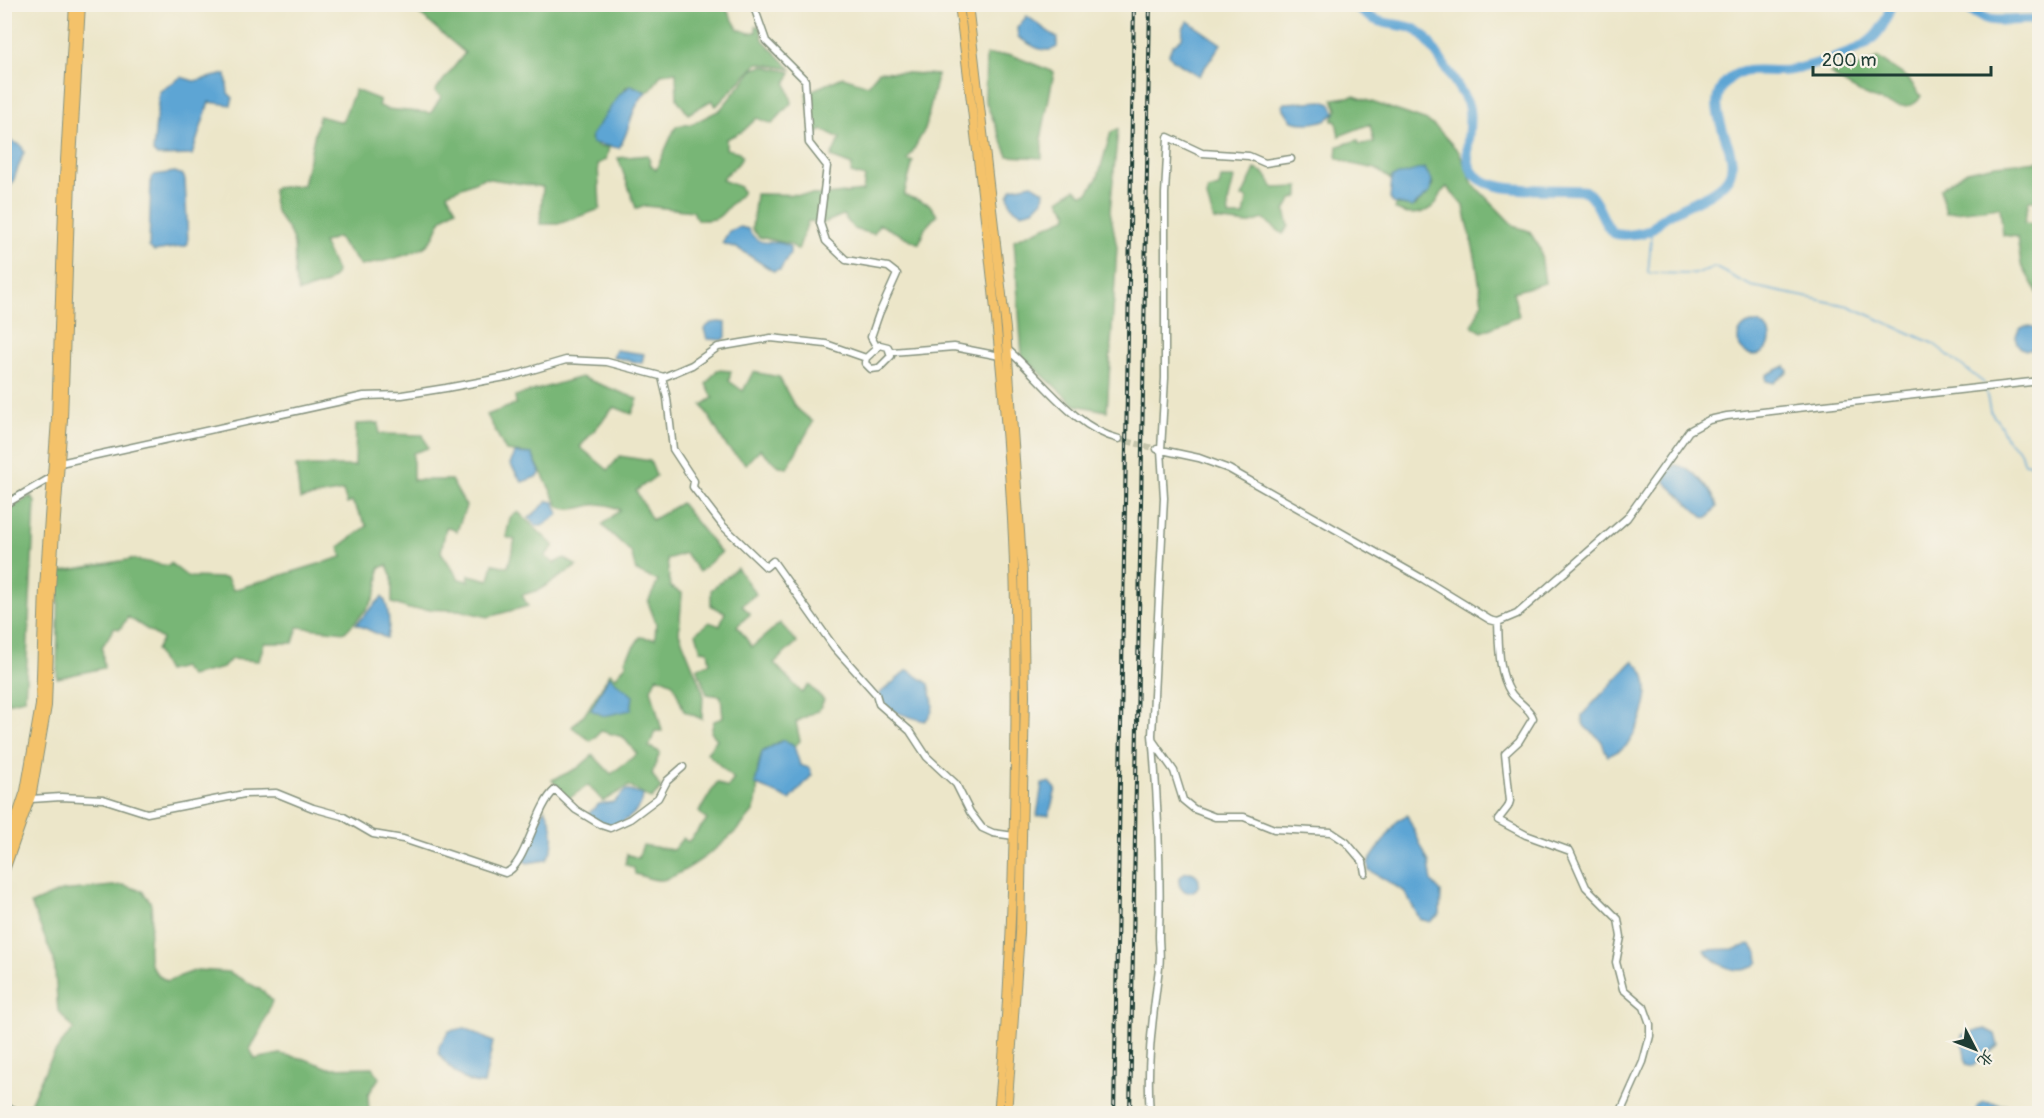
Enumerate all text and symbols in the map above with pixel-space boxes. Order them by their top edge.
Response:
scale bar [1813,39,1992,77]
text: 200 m [1822,49,1877,72]
north arrow [1945,1019,2005,1079]
text: 北 [1973,1046,1998,1071]

